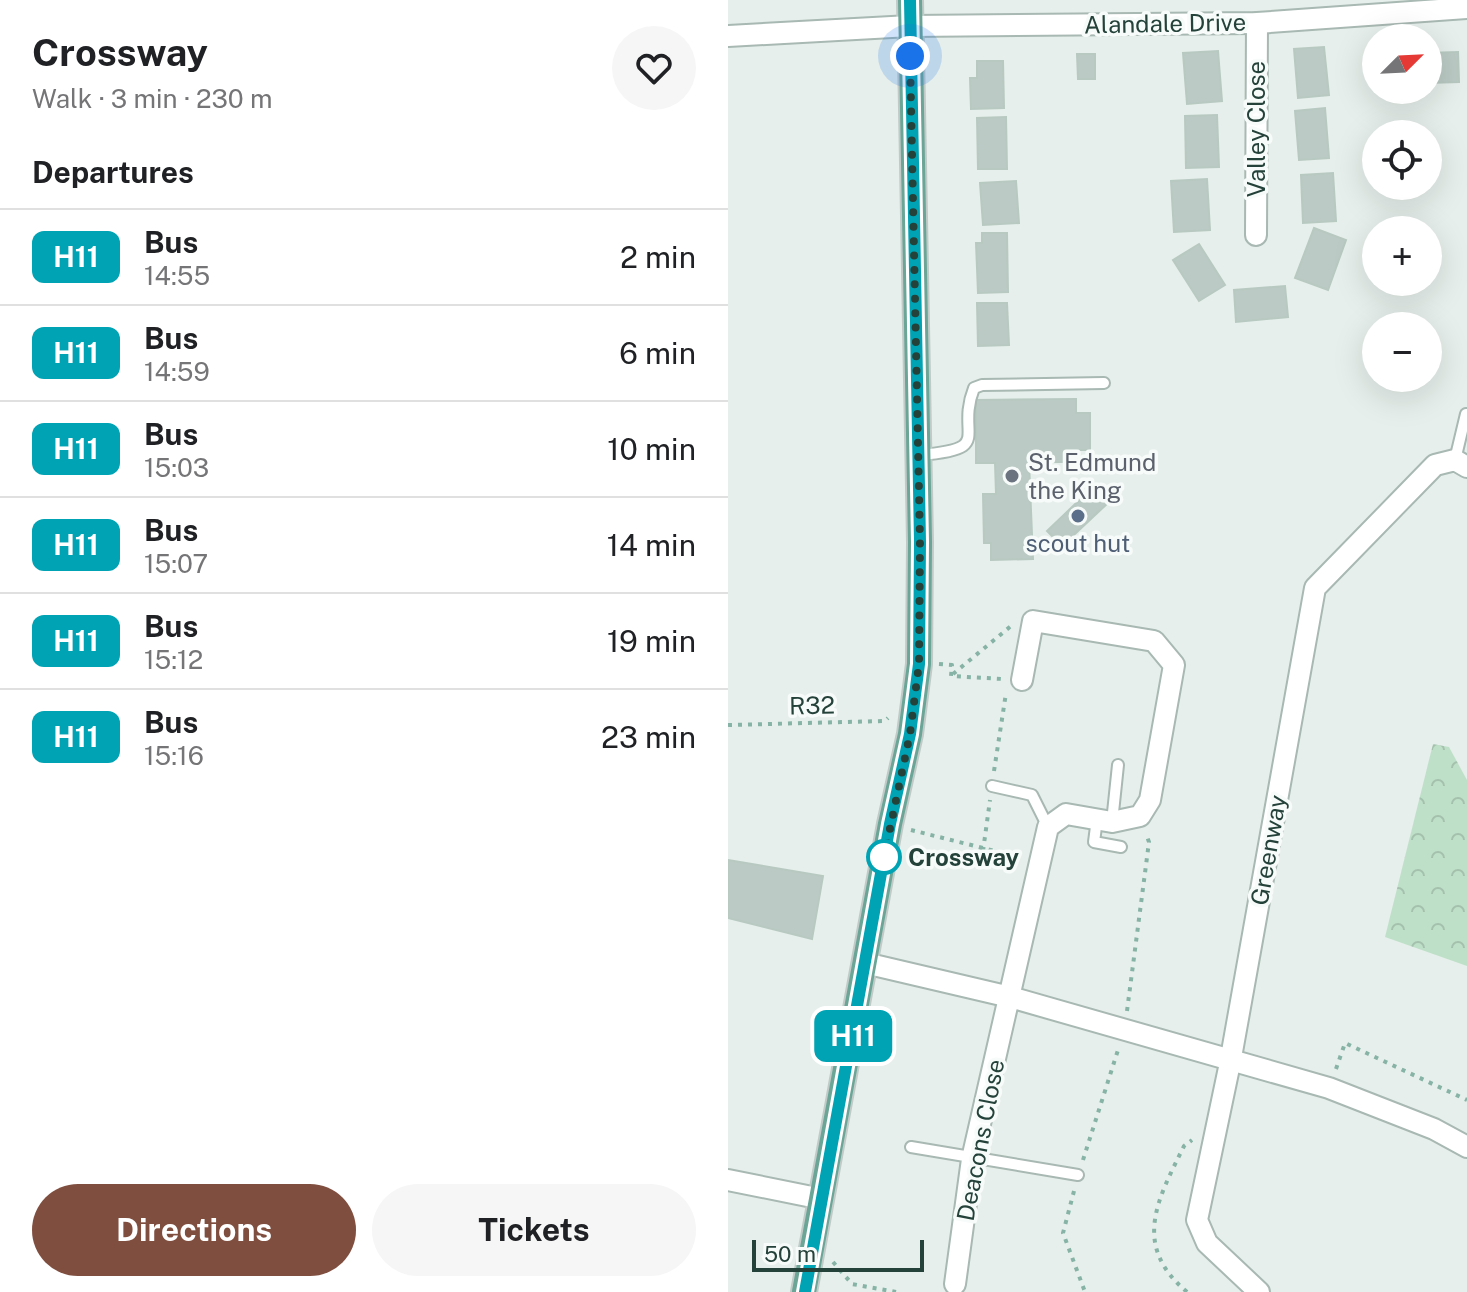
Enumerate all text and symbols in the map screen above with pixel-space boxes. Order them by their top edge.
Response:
street label: Alandale Drive [1084,8,1246,38]
north arrow [1362,24,1442,104]
map controls [1362,24,1442,392]
button: heart [612,26,696,110]
text: Crossway [32,30,208,75]
your location [890,36,930,76]
street label: Valley Close [1242,61,1270,197]
text: Walk · 3 min · 230 m [32,83,272,114]
button: locate [1362,120,1442,200]
text: Departures [32,154,194,190]
button: + [1362,216,1442,296]
text: Bus [144,224,198,260]
text: 2 min [620,239,696,275]
text: H11 [53,240,99,273]
text: 14:55 [144,260,210,291]
button: − [1362,312,1442,392]
text: Bus [144,320,198,356]
text: 6 min [619,335,696,371]
text: H11 [53,336,99,369]
text: 14:59 [144,356,210,387]
text: Bus [144,416,198,452]
text: 10 min [607,431,696,467]
text: H11 [53,432,99,465]
place label: St. Edmund the King [1028,448,1156,504]
text: 15:03 [144,452,209,483]
marker: St. Edmund the King [1003,467,1021,485]
marker: scout hut [1069,507,1087,525]
text: Bus [144,512,198,548]
text: 14 min [607,527,696,563]
text: H11 [53,528,99,561]
place label: scout hut [1026,529,1130,557]
text: 15:07 [144,548,208,579]
text: Bus [144,608,198,644]
text: 19 min [607,623,696,659]
text: H11 [53,624,99,657]
text: 15:12 [144,644,203,675]
street label: R32 [789,691,835,719]
text: Bus [144,704,198,740]
text: 23 min [601,719,696,755]
text: H11 [53,720,99,753]
text: 15:16 [144,740,204,771]
street label: Greenway [1245,792,1292,907]
marker: Crossway [867,840,901,874]
place label: Crossway [908,843,1020,871]
line badge: H11 [807,1010,899,1062]
text: H11 [830,1019,876,1052]
street label: Deacons Close [951,1057,1009,1223]
button: Directions [32,1184,356,1276]
button: Tickets [372,1184,696,1276]
scale bar [752,1236,924,1272]
text: 50 m [764,1241,816,1267]

